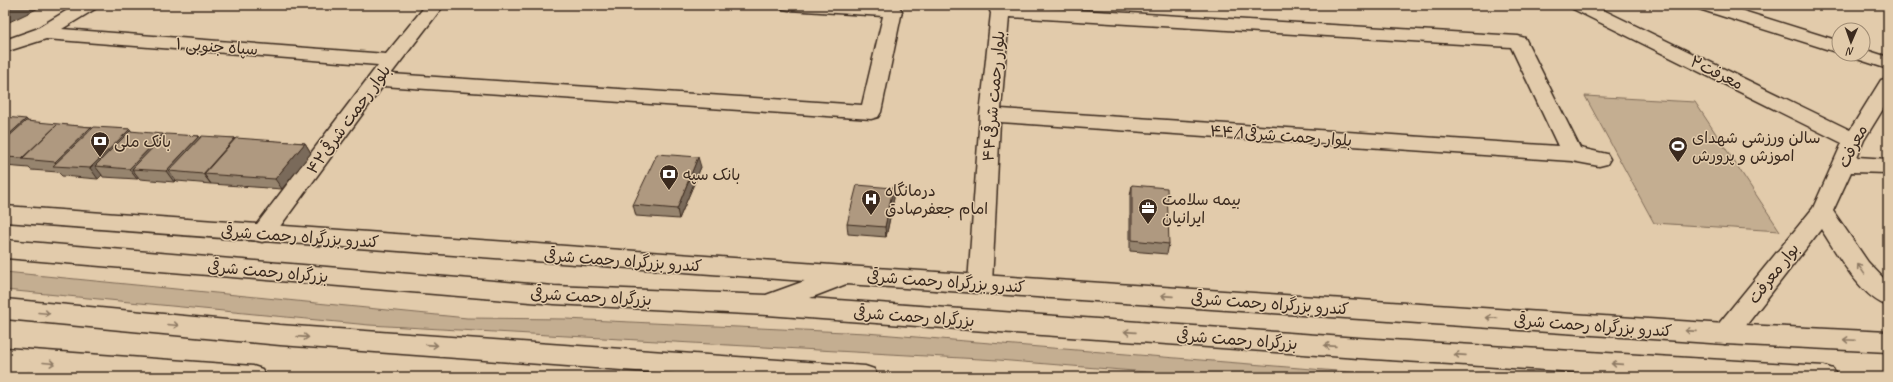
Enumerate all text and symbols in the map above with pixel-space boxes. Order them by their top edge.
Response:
north arrow [1831,22,1871,62]
street label: ۴۴بلوار رحمت شرقی [977,30,1010,162]
street label: ۱ سپاه جنوبی [175,34,259,60]
text: N [1845,45,1854,59]
street label: معرفت۲ [1687,52,1746,94]
street label: بلوار رحمت شرقی۴۲ [302,60,395,178]
street label: بلوار رحمت شرقی۴۴/۱ [1209,120,1353,151]
street label: معرفت [1834,122,1872,171]
place label: سالن ورزشی شهدای اموزش و پرورش [1692,128,1821,166]
bank icon: بانک ملی [89,130,111,158]
place label: بانک ملی [114,132,171,152]
sports icon: سالن ورزشی شهدای اموزش و پرورش [1667,135,1689,163]
bank icon: بانک سپه [658,163,680,191]
place label: بانک سپه [683,165,740,185]
place label: درمانگاه امام جعفرصادق [885,181,988,221]
hospital icon: درمانگاه امام جعفرصادق [860,188,882,216]
place label: بیمه سلامت ایرانیان [1162,190,1241,228]
office icon: بیمه سلامت ایرانیان [1137,197,1159,225]
street label: کندرو بزرگراه رحمت شرقی [220,220,380,253]
street label: بوار معرفت [1744,239,1804,308]
street label: کندرو بزرگراه رحمت شرقی [543,244,703,277]
street label: بزرگراه رحمت شرقی [207,256,329,287]
one-way arrow [1857,264,1865,275]
street label: کندرو بزرگراه رحمت شرقی [866,265,1026,298]
street label: بزرگراه رحمت شرقی [530,283,652,310]
street label: کندرو بزرگراه رحمت شرقی [1190,287,1350,320]
one-way arrow [1160,292,1173,299]
street label: بزرگراه رحمت شرقی [853,302,975,331]
one-way arrow [37,309,50,316]
street label: کندرو بزرگراه رحمت شرقی [1513,309,1673,342]
one-way arrow [1486,314,1499,321]
one-way arrow [166,321,179,329]
street label: بزرگراه رحمت شرقی [1176,325,1298,354]
one-way arrow [1124,328,1137,335]
one-way arrow [1685,328,1698,335]
one-way arrow [296,333,309,340]
one-way arrow [1843,337,1856,344]
one-way arrow [425,342,438,349]
one-way arrow [1324,343,1337,350]
one-way arrow [1454,351,1467,358]
one-way arrow [42,359,55,366]
one-way arrow [1611,361,1624,368]

